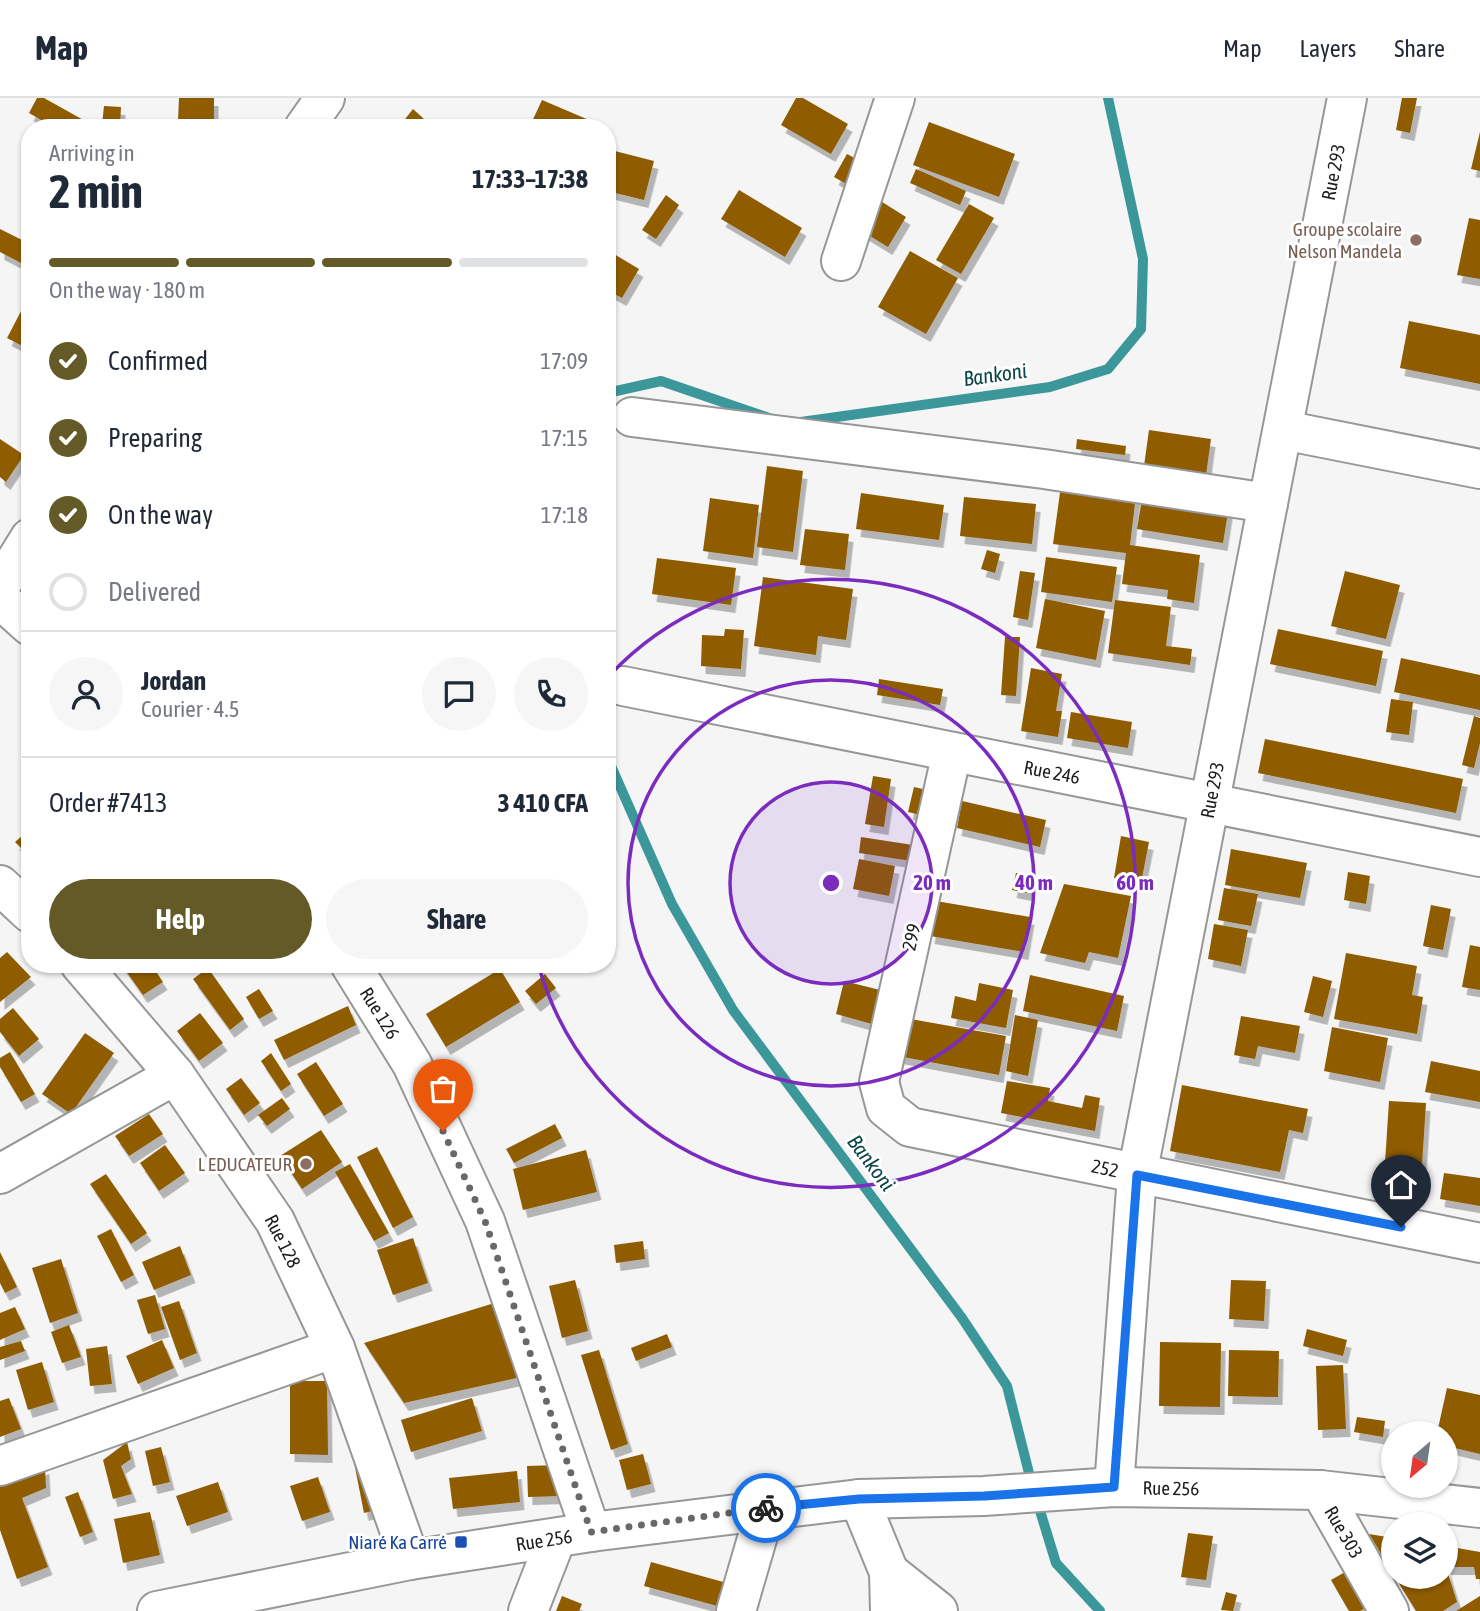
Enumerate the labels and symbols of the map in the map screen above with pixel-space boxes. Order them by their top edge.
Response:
street label: Rue 293 [1317,142,1349,202]
place label: Groupe scolaire Nelson Mandela [1287,218,1402,262]
marker: Groupe scolaire Nelson Mandela [1408,232,1424,248]
water label: Bankoni [962,358,1028,390]
street label: Rue 246 [1022,756,1082,788]
street label: Rue 293 [1196,760,1228,820]
text: 20 m [913,870,951,894]
text: 40 m [1014,870,1053,894]
text: 60 m [1116,870,1154,894]
centre of rings [819,871,843,895]
street label: 299 [897,922,925,952]
street label: Rue 126 [356,983,404,1043]
pin [413,1059,473,1131]
water label: Bankoni [843,1130,901,1195]
place label: L EDUCATEUR [198,1153,292,1175]
street label: 252 [1090,1154,1120,1182]
pin [1371,1155,1431,1227]
marker: L EDUCATEUR [298,1156,314,1172]
street label: Rue 128 [260,1211,306,1271]
north arrow [1381,1421,1458,1498]
courier [731,1473,801,1543]
street label: Rue 256 [1142,1477,1200,1499]
street label: Rue 303 [1320,1502,1368,1562]
street label: Rue 256 [514,1525,574,1555]
place label: Niaré Ka Carré [348,1531,447,1553]
marker: Niaré Ka Carré [453,1534,469,1550]

